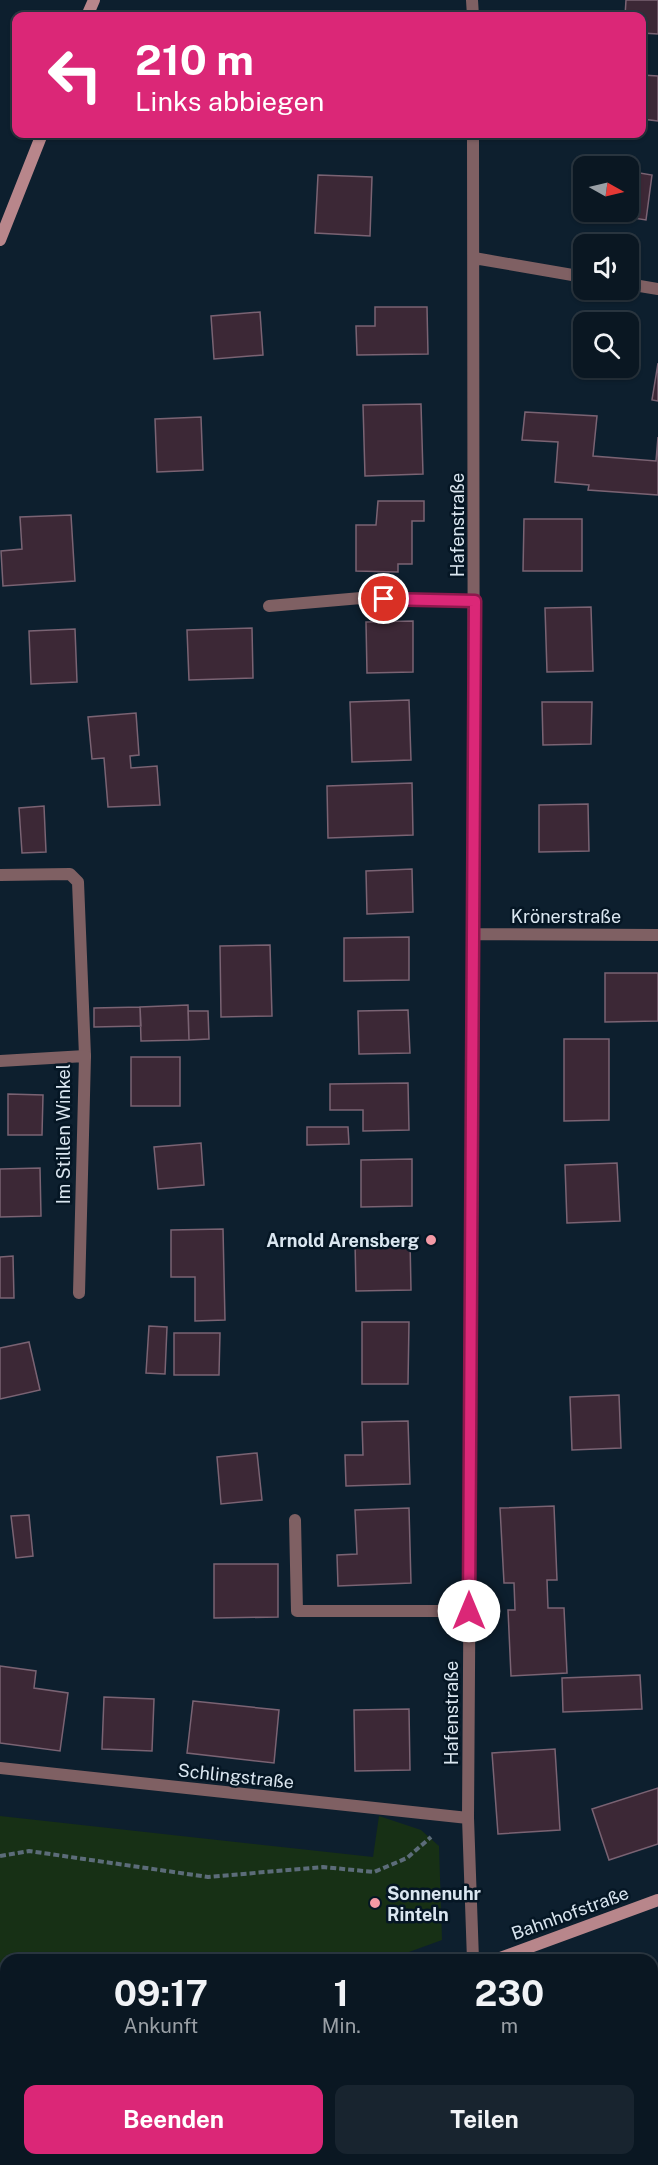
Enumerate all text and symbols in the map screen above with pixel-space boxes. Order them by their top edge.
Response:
text: 210 m [135,35,254,84]
icon: left [36,36,114,114]
text: Links abbiegen [135,85,324,117]
north arrow [573,156,639,222]
map controls [573,156,639,378]
button: sound [573,234,639,300]
button: search [573,312,639,378]
street label: Hafenstraße [447,473,468,577]
pin [358,573,409,624]
icon: arrive [367,582,400,615]
street label: Krönerstraße [511,906,621,927]
street label: Im Stillen Winkel [53,1064,74,1204]
place label: Arnold Arensberg [266,1230,419,1251]
marker: Arnold Arensberg [424,1233,438,1247]
position arrow [437,1579,501,1643]
street label: Hafenstraße [441,1661,462,1765]
street label: Schlingstraße [177,1759,295,1793]
street label: Bahnhofstraße [508,1882,632,1944]
place label: Sonnenuhr Rinteln [387,1883,482,1925]
marker: Sonnenuhr Rinteln [368,1896,382,1910]
text: 09:17 [114,1972,208,2014]
text: 1 [334,1972,349,2014]
text: 230 [474,1972,544,2014]
text: Ankunft [124,2014,198,2038]
text: Min. [322,2014,361,2038]
text: m [501,2014,518,2038]
button: Beenden [24,2085,323,2154]
button: Teilen [335,2085,634,2154]

